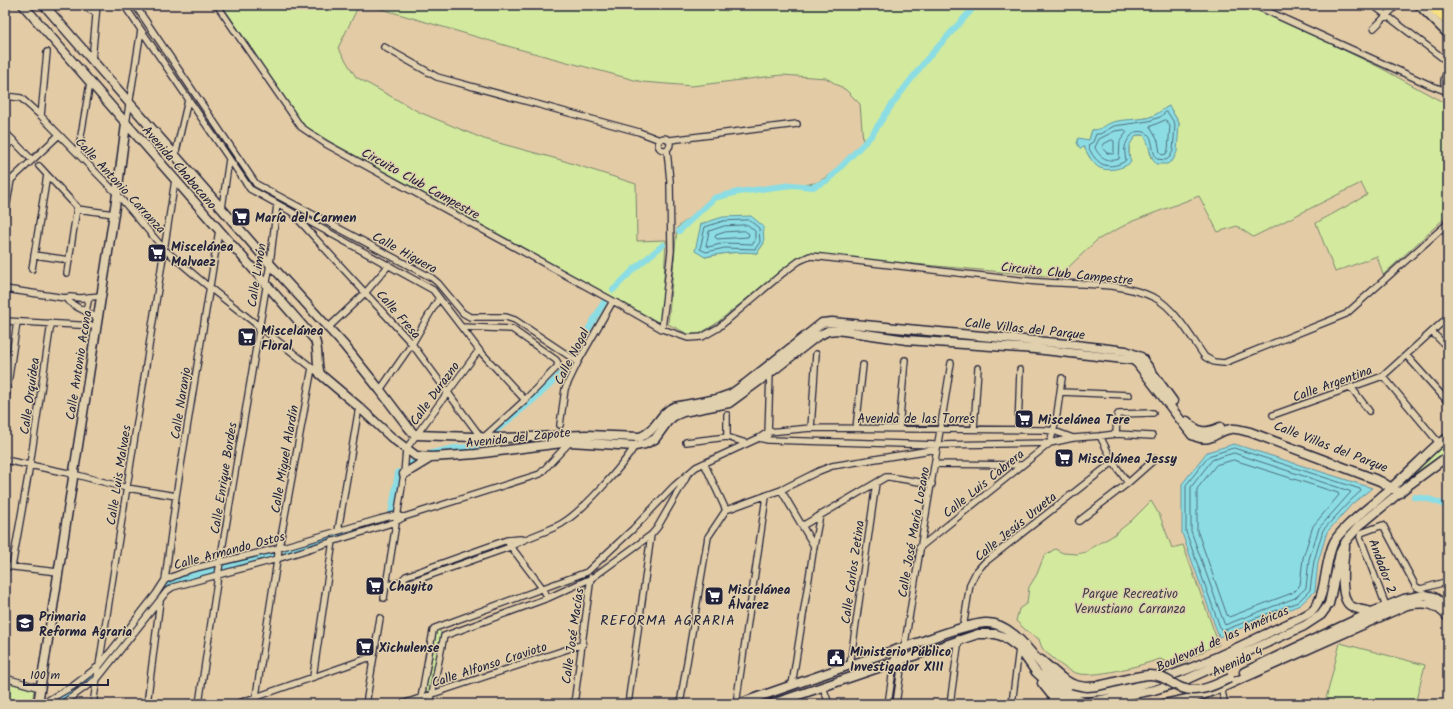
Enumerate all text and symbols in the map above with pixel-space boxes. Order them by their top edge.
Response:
street label: Avenida Chabacano [136,121,221,215]
street label: Calle Antonio Carranza [69,133,170,239]
street label: Circuito Club Campestre [357,143,484,226]
supermarket icon: María del Carmen [230,206,252,228]
place label: María del Carmen [255,208,357,229]
street label: Calle Higuera [368,227,441,280]
place label: Miscelánea Malvaez [171,237,234,273]
supermarket icon: Miscelánea Malvaez [146,242,168,264]
street label: Calle Limón [242,242,273,309]
street label: Circuito Club Campestre [1000,257,1134,292]
street label: Calle Fresa [370,285,425,344]
street label: Calle Antonio Acona [60,309,99,422]
street label: Calle Villas del Parque [964,313,1086,346]
place label: Miscelánea Floral [261,321,324,357]
street label: Calle Nogal [549,325,596,389]
supermarket icon: Miscelánea Floral [236,326,258,348]
street label: Calle Orquídea [15,356,46,436]
street label: Calle Durazno [405,357,466,430]
street label: Calle Argentina [1290,360,1375,409]
street label: Calle Naranjo [165,366,198,441]
street label: Calle Miguel Alardín [266,404,305,515]
supermarket icon: Miscelánea Tere [1013,408,1035,430]
street label: Avenida de las Torres [857,409,975,430]
place label: Miscelánea Tere [1038,410,1130,431]
street label: Calle Villas del Parque [1270,416,1391,479]
street label: Calle Enrique Bordes [205,420,244,536]
street label: Calle Luis Malvaes [101,423,138,527]
street label: Avenida del Zapote [465,423,572,454]
street label: Calle Luis Cabrera [939,445,1029,524]
supermarket icon: Miscelánea Jessy [1053,447,1075,469]
place label: Miscelánea Jessy [1078,449,1177,470]
street label: Calle José María Lozano [893,465,936,599]
street label: Calle Jesús Urueta [970,487,1062,567]
street label: Calle Carlos Zetina [836,519,871,625]
street label: Calle Armando Ostos [171,526,288,576]
street label: Andador 2 [1362,536,1401,597]
supermarket icon: Chayito [364,575,386,597]
place label: Chayito [389,577,433,598]
place label: Miscelánea Álvarez [728,580,791,616]
park label: Parque Recreativo Venustiano Carranza [1074,584,1186,620]
supermarket icon: Miscelánea Álvarez [703,585,725,607]
street label: Calle José Macías [556,586,591,686]
street label: Boulevard de las Américas [1153,600,1293,678]
place label: Primaria Reforma Agraria [39,607,133,643]
district label: REFORMA AGRARIA [600,610,736,632]
school or university icon: Primaria Reforma Agraria [14,612,36,634]
supermarket icon: Xichulense [354,636,376,658]
street label: Calle Alfonso Cravioto [429,637,550,694]
place label: Xichulense [378,638,440,659]
street label: Avenida 4 [1209,641,1267,683]
place label: Ministerio Público Investigador XIII [850,642,951,678]
public building icon: Ministerio Público Investigador XIII [825,647,847,669]
scale bar [24,661,108,687]
text: 100 m [30,666,61,685]

